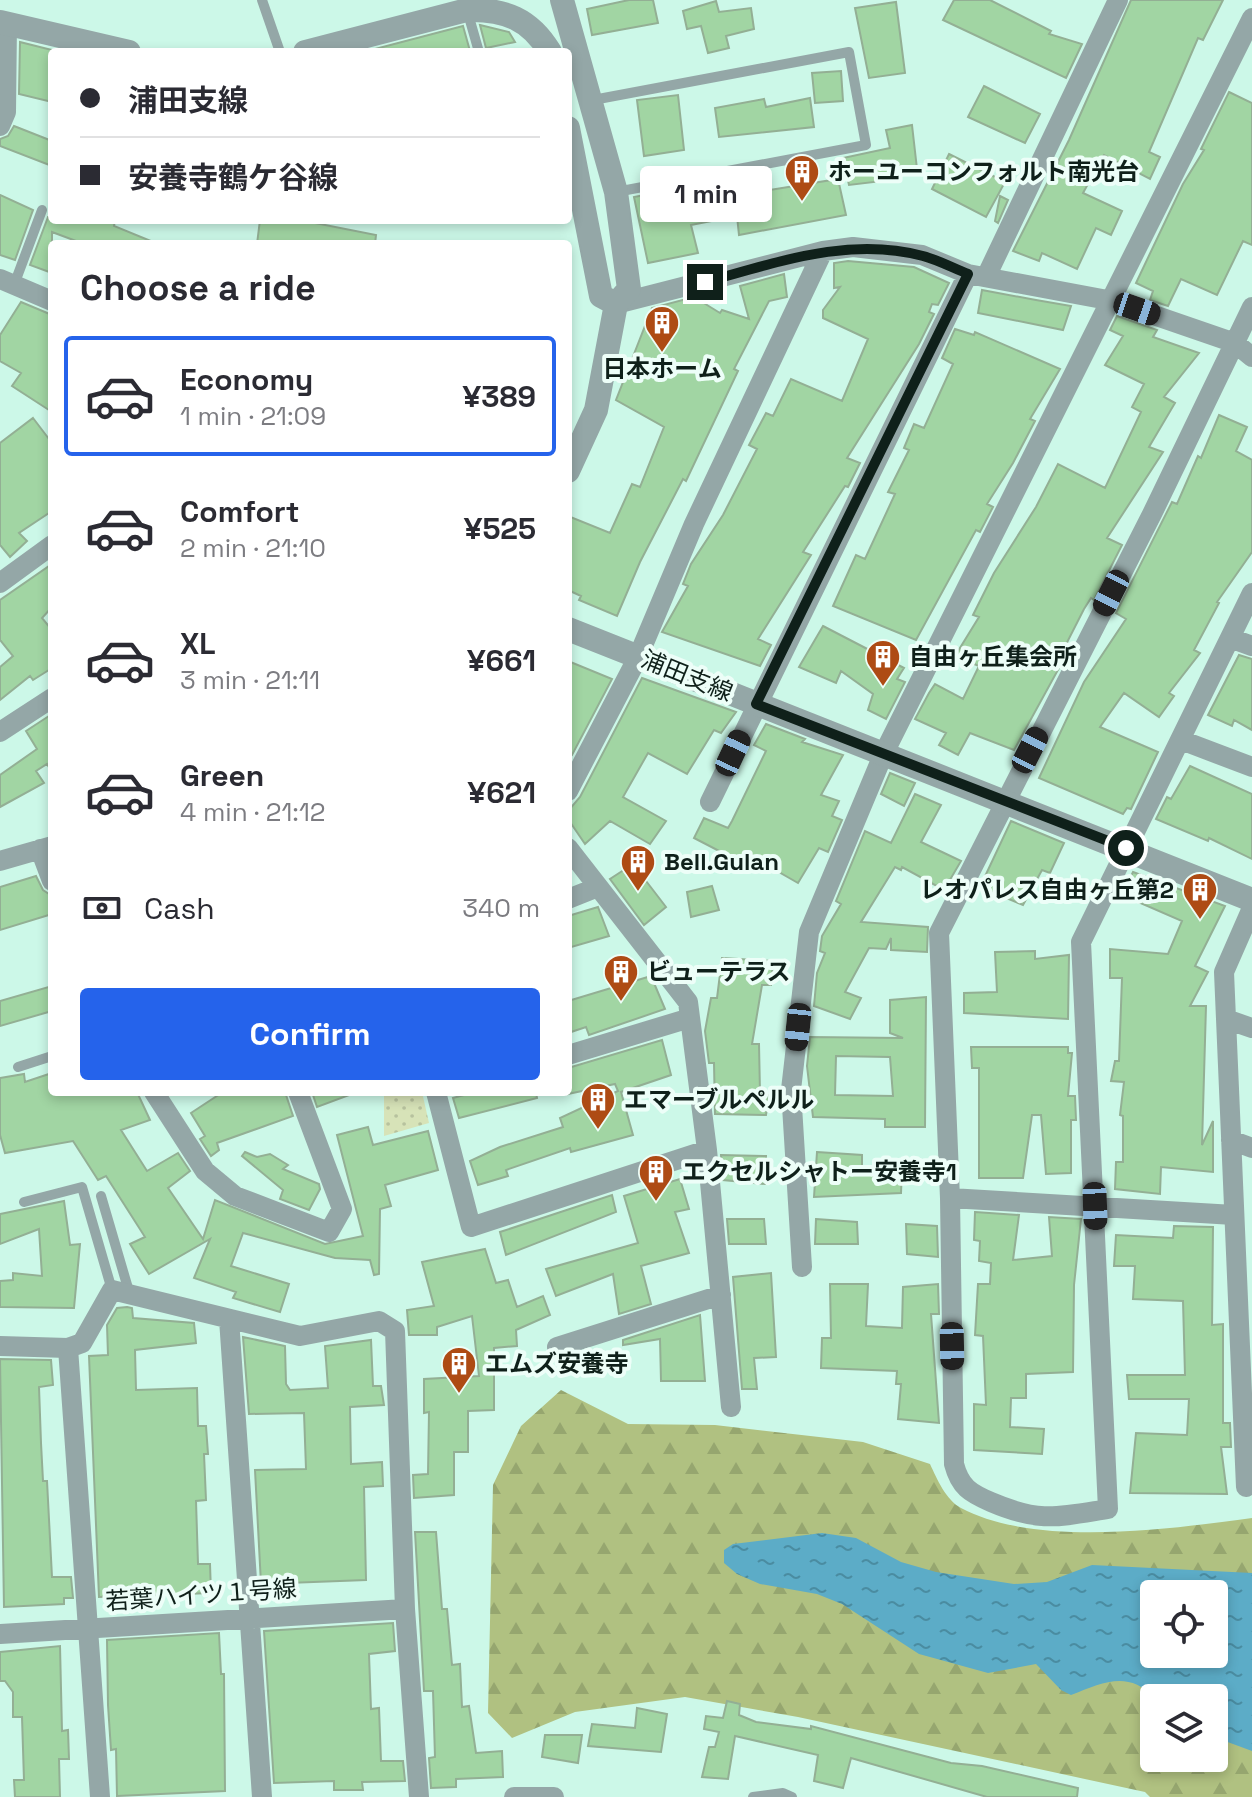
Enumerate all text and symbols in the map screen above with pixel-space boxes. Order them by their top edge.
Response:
text: 浦田支線 [128,81,248,120]
building icon: ホーユーコンフォルト南光台 [783,153,821,203]
place label: ホーユーコンフォルト南光台 [828,156,1139,187]
text: 安養寺鶴ケ谷線 [128,158,338,197]
callout: 1 min [639,166,771,222]
text: 1 min [674,177,738,211]
route end [687,264,723,300]
text: Choose a ride [80,265,316,311]
car [1110,290,1164,328]
building icon: 日本ホーム [643,304,681,354]
place label: 日本ホーム [602,353,722,384]
icon: car [84,360,156,432]
text: Economy [180,360,313,399]
text: ¥389 [463,377,536,416]
text: 1 min · 21:09 [180,399,326,433]
icon: car [84,492,156,564]
text: Comfort [180,492,299,531]
text: ¥525 [464,509,536,548]
text: 2 min · 21:10 [180,531,326,565]
car [1089,566,1133,620]
icon: car [84,624,156,696]
text: XL [180,624,216,663]
building icon: 自由ヶ丘集会所 [864,638,902,688]
text: ¥661 [467,641,536,680]
place label: 自由ヶ丘集会所 [909,641,1077,672]
street label: 浦田支線 [637,643,737,708]
text: 3 min · 21:11 [180,663,320,697]
car [1008,723,1052,777]
car [712,726,754,780]
icon: car [84,756,156,828]
text: Green [180,756,264,795]
text: ¥621 [468,773,536,812]
text: 4 min · 21:12 [180,795,326,829]
route start [1108,830,1144,866]
building icon: Bell.Gulan [619,843,657,893]
place label: Bell.Gulan [664,846,779,877]
building icon: レオパレス自由ヶ丘第2 [1181,871,1219,921]
place label: レオパレス自由ヶ丘第2 [920,874,1174,905]
icon: cash [80,886,124,930]
text: Cash [144,889,215,928]
text: 340 m [462,891,540,925]
building icon: ビューテラス [602,953,640,1003]
place label: ビューテラス [647,956,791,987]
button: Confirm [80,988,540,1080]
car [784,1002,812,1052]
building icon: エマーブルペルル [579,1081,617,1131]
place label: エマーブルペルル [624,1084,815,1115]
building icon: エクセルシャトー安養寺1 [637,1153,675,1203]
place label: エクセルシャトー安養寺1 [682,1156,957,1187]
car [1082,1182,1108,1230]
car [940,1322,964,1370]
building icon: エムズ安養寺 [440,1345,478,1395]
place label: エムズ安養寺 [485,1348,629,1379]
street label: 若葉ハイツ１号線 [104,1572,298,1617]
map controls [1140,1580,1228,1772]
button: locate [1140,1580,1228,1668]
button: layers [1140,1684,1228,1772]

